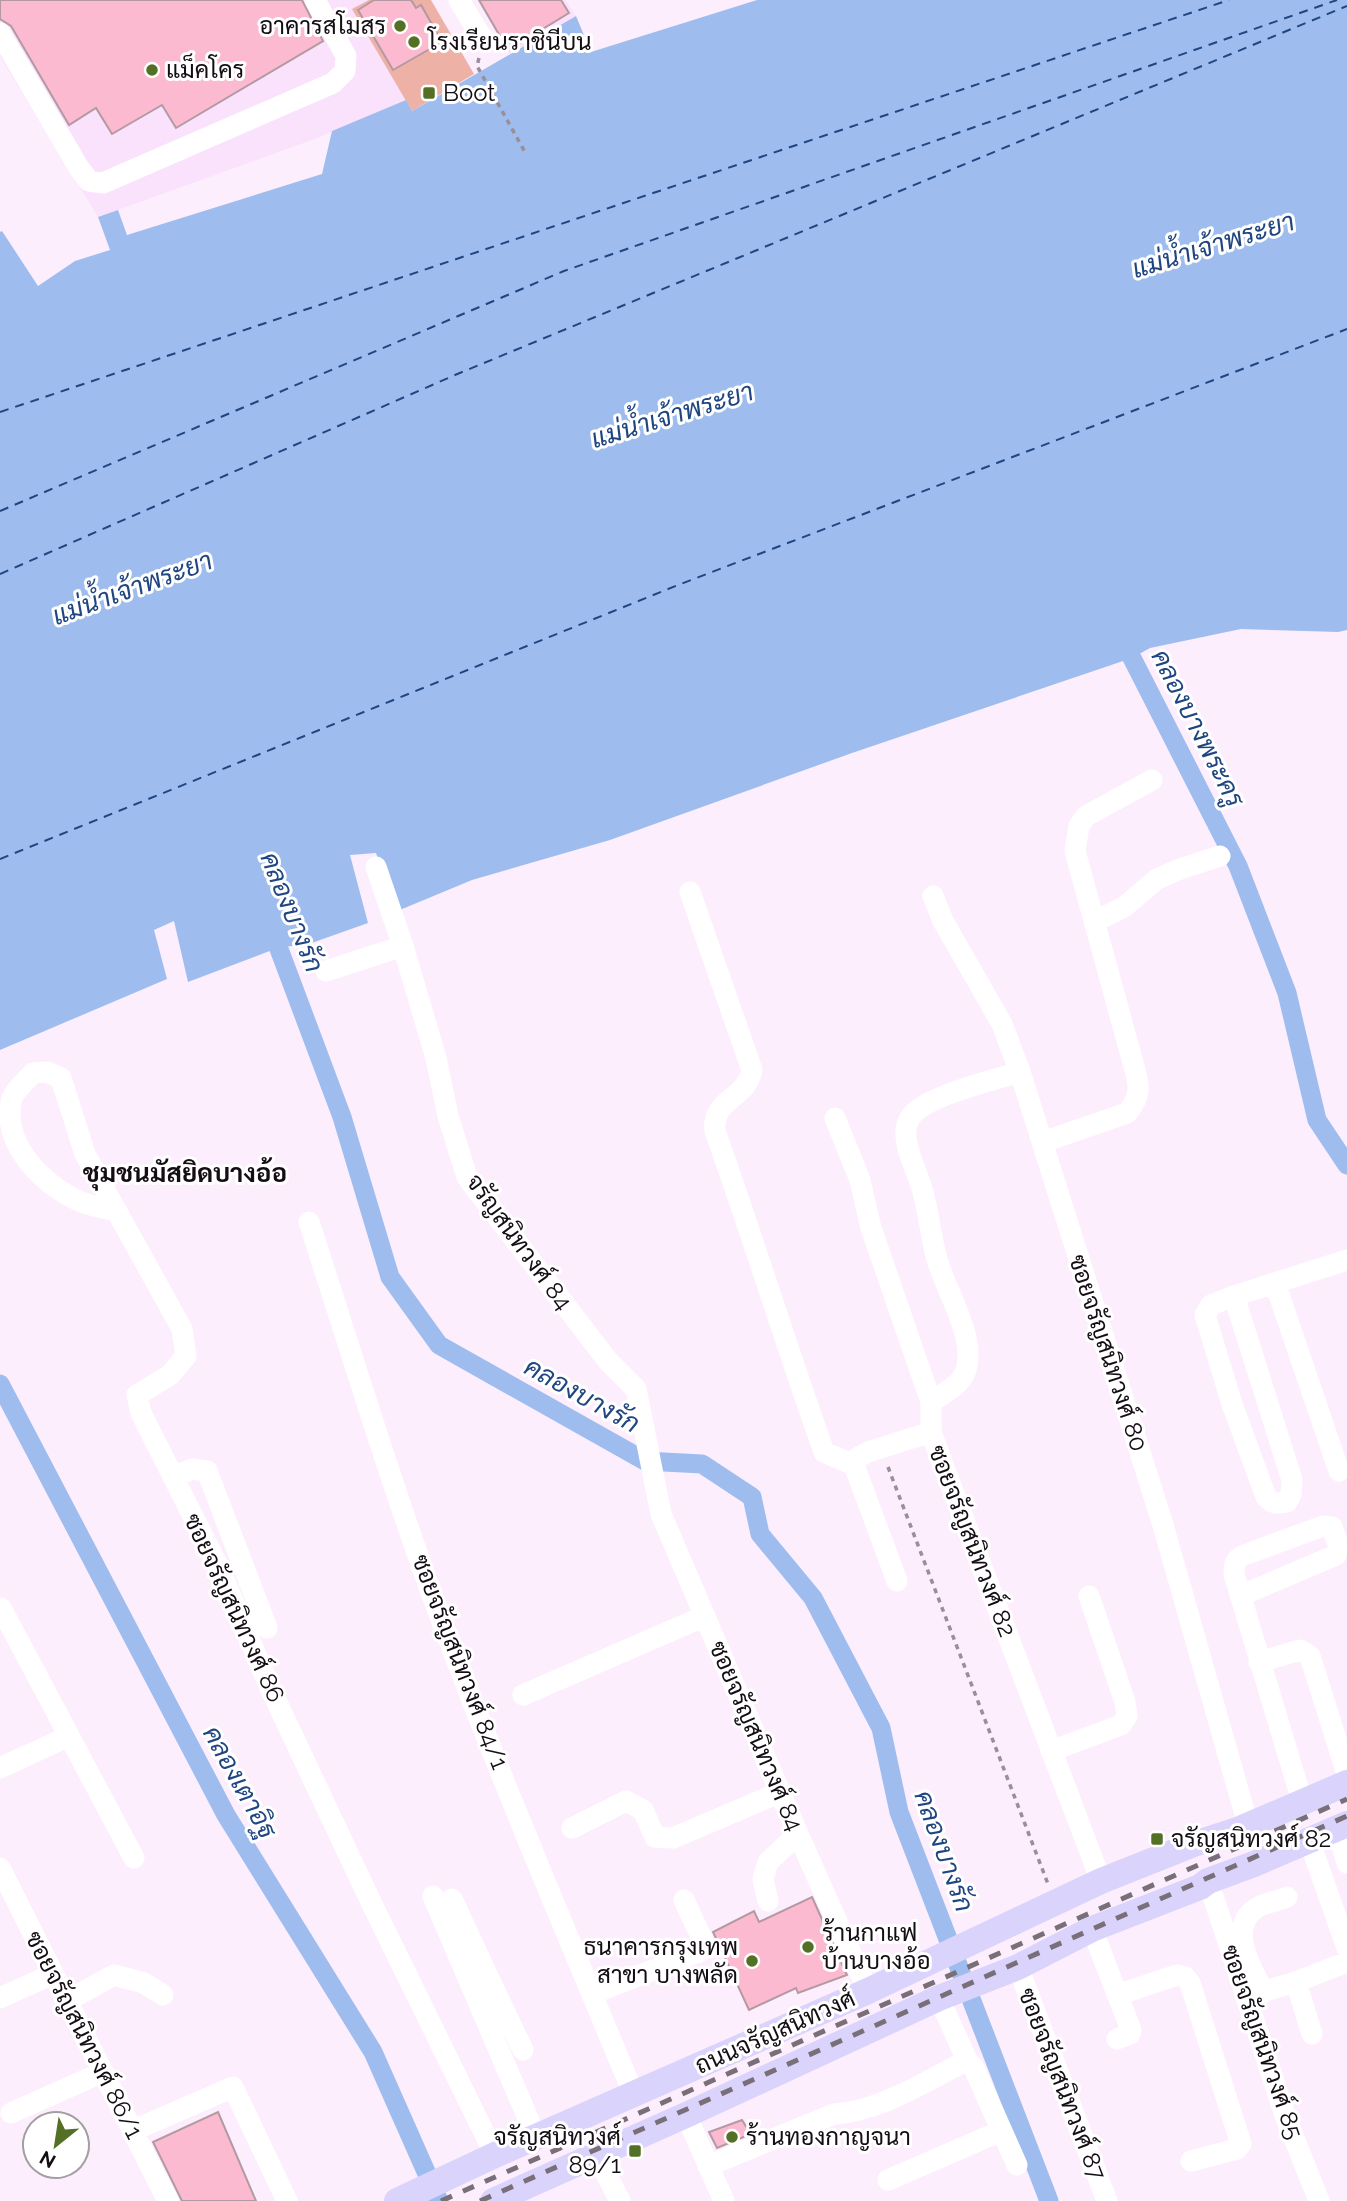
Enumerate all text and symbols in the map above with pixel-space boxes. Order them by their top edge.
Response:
place label: อาคารสโมสร [259,10,386,40]
marker: อาคารสโมสร [392,18,408,34]
place label: โรงเรียนราชินีบน [426,26,592,56]
marker: โรงเรียนราชินีบน [406,34,422,50]
place label: แม็คโคร [166,53,244,84]
marker: แม็คโคร [144,62,160,78]
place label: Boot [443,78,495,107]
marker: Boot [421,85,437,101]
water label: แม่น้ำเจ้าพระยา [1127,200,1298,284]
water label: แม่น้ำเจ้าพระยา [586,370,757,454]
water label: แม่น้ำเจ้าพระยา [46,540,216,631]
water label: คลองบางพระครู [1143,644,1251,814]
water label: คลองบางรัก [254,847,331,976]
district label: ชุมชนมัสยิดบางอ้อ [83,1156,287,1191]
street label: จรัญสนิทวงศ์ 84 [460,1167,579,1315]
street label: ซอยจรัญสนิทวงศ์ 80 [1063,1251,1155,1455]
water label: คลองบางรัก [519,1350,645,1439]
street label: ซอยจรัญสนิทวงศ์ 82 [923,1441,1023,1641]
street label: ซอยจรัญสนิทวงศ์ 86 [178,1508,292,1707]
street label: ซอยจรัญสนิทวงศ์ 84/1 [406,1550,516,1773]
street label: ซอยจรัญสนิทวงศ์ 84 [703,1636,810,1835]
water label: คลองเตาอิฐ [194,1721,284,1846]
water label: คลองบางรัก [908,1786,981,1916]
place label: จรัญสนิทวงศ์ 82 [1171,1823,1331,1853]
marker: จรัญสนิทวงศ์ 82 [1149,1831,1165,1847]
place label: ร้านกาแฟ บ้านบางอ้อ [822,1918,931,1975]
street label: ซอยจรัญสนิทวงศ์ 86/1 [20,1926,150,2143]
place label: ธนาคารกรุงเทพ สาขา บางพลัด [584,1932,738,1989]
marker: ร้านกาแฟ บ้านบางอ้อ [800,1939,816,1955]
street label: ซอยจรัญสนิทวงศ์ 85 [1216,1941,1310,2143]
marker: ธนาคารกรุงเทพ สาขา บางพลัด [744,1953,760,1969]
street label: ถนนจรัญสนิทวงศ์ [690,1982,859,2080]
street label: ซอยจรัญสนิทวงศ์ 87 [1013,1983,1113,2184]
north arrow [21,2110,91,2180]
place label: จรัญสนิทวงศ์ 89/1 [494,2121,621,2179]
place label: ร้านทองกาญจนา [746,2122,911,2151]
marker: ร้านทองกาญจนา [724,2129,740,2145]
marker: จรัญสนิทวงศ์ 89/1 [627,2143,643,2159]
text: N [36,2147,59,2173]

